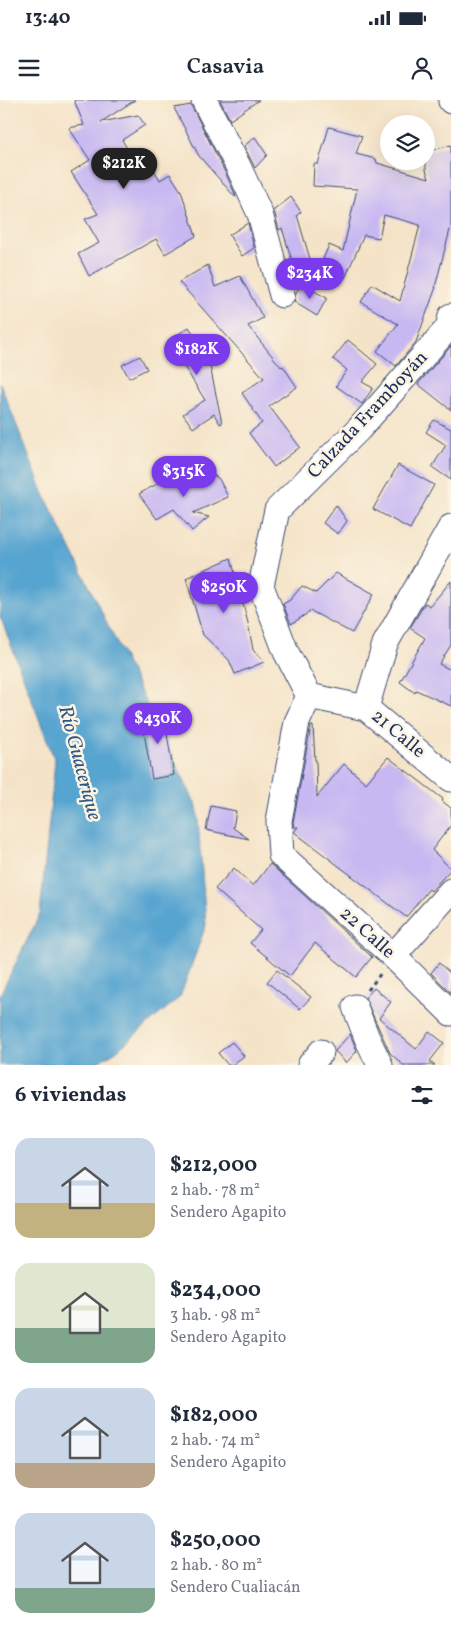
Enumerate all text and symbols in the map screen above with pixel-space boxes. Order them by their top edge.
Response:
text: 13:40 [25,5,71,31]
text: Casavia [187,52,264,83]
icon: menu [15,54,43,82]
icon: person [408,54,436,82]
map controls [380,115,435,170]
button: layers [380,115,435,170]
pin: $212K [89,148,159,190]
text: $212K [102,153,146,175]
pin: $234K [275,258,345,300]
text: $234K [287,263,333,285]
pin: $182K [162,334,232,376]
text: $182K [175,339,219,361]
street label: Calzada Framboyán [302,345,434,485]
pin: $315K [149,456,219,498]
text: $315K [163,461,205,483]
pin: $250K [189,572,259,614]
text: $250K [201,577,247,599]
pin: $430K [123,702,193,745]
water label: Río Guacerique [50,703,108,824]
street label: 21 Calle [365,704,431,764]
text: $430K [134,708,182,730]
street label: 22 Calle [334,901,400,965]
text: 6 viviendas [15,1081,127,1110]
icon: filters [408,1081,436,1109]
text: $212,000 [170,1151,257,1180]
icon: home [55,1158,115,1218]
text: 2 hab. · 78 m² [170,1180,260,1202]
text: Sendero Agapito [170,1202,286,1224]
text: $234,000 [170,1276,261,1305]
icon: home [55,1283,115,1343]
text: 3 hab. · 98 m² [170,1305,261,1327]
text: Sendero Agapito [170,1327,286,1349]
text: $182,000 [170,1401,258,1430]
icon: home [55,1408,115,1468]
text: 2 hab. · 74 m² [170,1430,260,1452]
text: Sendero Agapito [170,1452,286,1474]
text: $250,000 [170,1526,261,1555]
icon: home [55,1533,115,1593]
text: 2 hab. · 80 m² [170,1555,262,1577]
text: Sendero Cualiacán [170,1577,301,1599]

